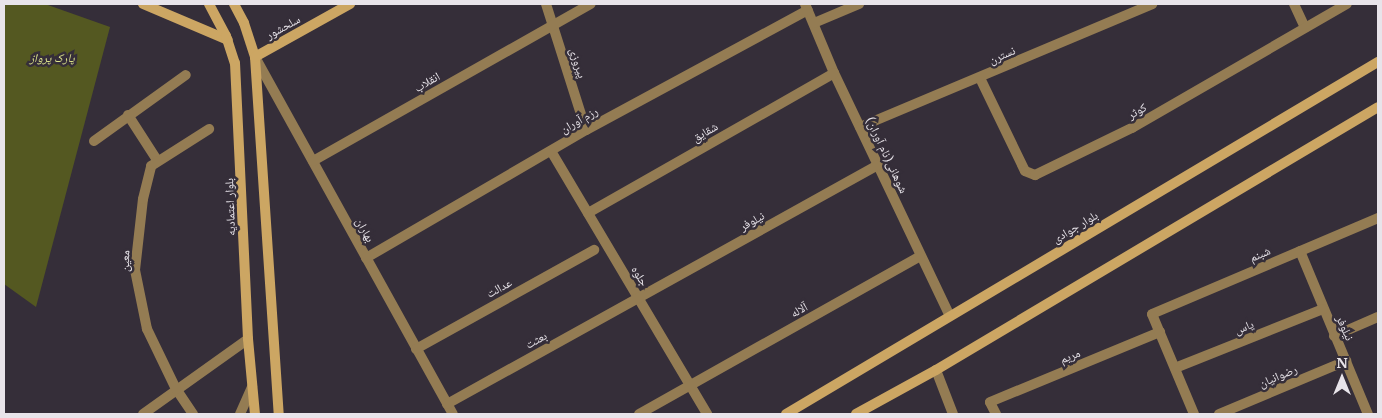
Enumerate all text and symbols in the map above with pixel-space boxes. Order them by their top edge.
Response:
street label: سلحشور [263,12,303,42]
street label: نسترن [987,43,1017,67]
street label: پیروزی [567,46,589,80]
park label: پارک پرواز [29,51,75,65]
street label: انقلاب [412,69,442,95]
street label: کوثر [1125,100,1149,122]
street label: رزم آوران [558,104,600,136]
street label: شوهانی(نام آوران) [863,115,911,195]
street label: شقایق [690,119,720,145]
street label: بلوار اعتمادیه [222,178,238,236]
street label: نیلوفر [737,208,767,234]
street label: بلوار جوادی [1050,208,1100,246]
street label: بهاران [353,215,377,245]
street label: شبنم [1247,243,1273,265]
street label: معین [117,250,133,272]
street label: جلوه [628,263,652,289]
street label: عدالت [484,275,514,301]
street label: آلاله [788,300,810,320]
street label: نیلوفر [1333,313,1357,343]
street label: یاس [1232,317,1256,337]
street label: بعثت [523,328,549,352]
street label: مریم [1058,345,1082,367]
north arrow [1317,353,1367,403]
text: N [1336,354,1348,372]
street label: رضوانیان [1257,362,1299,390]

